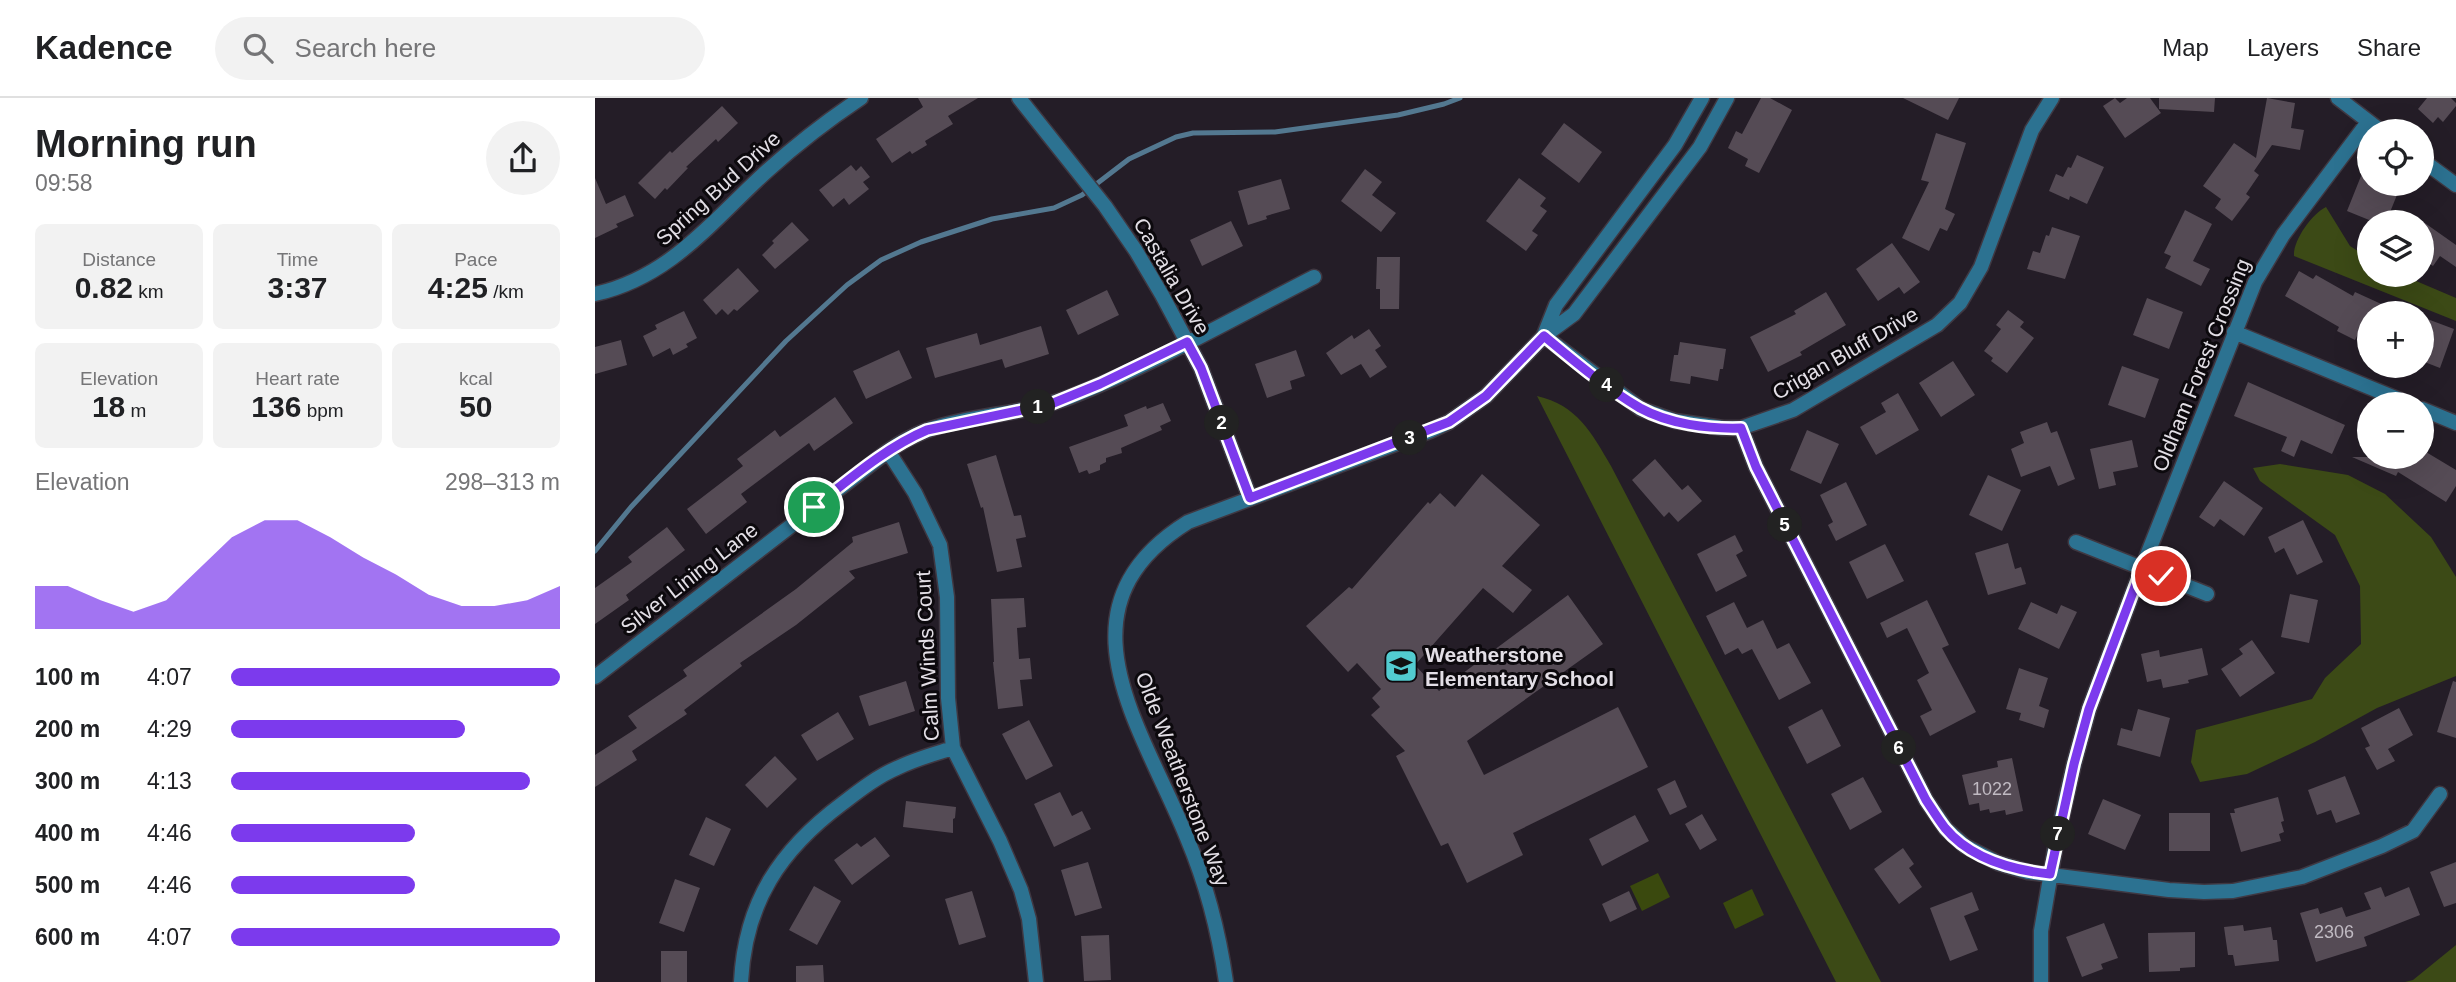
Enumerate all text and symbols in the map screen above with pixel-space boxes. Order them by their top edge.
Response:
search box [215,17,705,80]
text: Kadence [35,29,173,66]
icon: search [239,29,277,67]
text: Search here [295,33,436,63]
text: Map [2162,34,2209,61]
text: Layers [2247,34,2319,61]
text: Share [2357,34,2421,61]
map controls [2357,119,2434,469]
button: locate [2357,119,2434,196]
button: share [486,121,560,195]
text: Morning run [35,123,257,165]
street label: Spring Bud Drive [651,126,785,250]
text: 09:58 [35,170,93,196]
button: layers [2357,210,2434,287]
street label: Castalia Drive [1129,214,1215,338]
text: Distance [82,249,156,270]
text: Time [277,249,318,270]
text: Pace [454,249,497,270]
street label: Oldham Forest Crossing [2148,255,2254,475]
text: 0.82 [75,271,133,304]
text: 3:37 [267,271,328,304]
text: 4:25 [428,271,488,304]
text: km [133,281,164,302]
text: /km [488,281,524,302]
button: + [2357,301,2434,378]
street label: Crigan Bluff Drive [1768,302,1922,404]
text: Elevation [80,368,158,389]
text: Heart rate [255,368,340,389]
text: kcal [459,368,493,389]
pin: 4 [1590,368,1625,402]
text: 4 [1601,374,1612,395]
text: 18 [92,390,125,423]
text: 136 [251,390,301,423]
text: 50 [459,390,493,423]
pin: 1 [1021,390,1055,424]
button: − [2357,392,2434,469]
text: 1 [1032,396,1043,417]
text: m [125,400,146,421]
text: bpm [301,400,344,421]
pin: 2 [1205,406,1239,440]
text: 2 [1216,412,1227,433]
pin: 3 [1393,420,1427,456]
text: 3 [1404,427,1415,448]
text: Elevation [35,469,130,495]
text: 298–313 m [445,469,560,495]
pin [784,477,844,537]
icon: arrive [795,488,833,526]
pin: 5 [1767,508,1803,542]
text: 5 [1779,514,1790,535]
street label: Silver Lining Lane [616,518,762,638]
pin [2131,546,2191,606]
icon: check [2142,557,2180,595]
street label: Calm Winds Court [911,570,943,742]
place label: Weatherstone Elementary School [1425,643,1614,690]
school or university icon: Weatherstone Elementary School [1382,647,1420,685]
text: 100 m [35,664,100,690]
text: 4:07 [147,664,192,690]
street label: Olde Weatherstone Way [1131,669,1235,890]
text: 200 m [35,716,100,742]
text: 4:29 [147,716,192,742]
pin: 6 [1881,730,1917,766]
text: 6 [1893,737,1904,758]
text: 300 m [35,768,100,794]
text: 4:13 [147,768,192,794]
house number: 1022 [1972,779,2012,799]
pin: 7 [2041,816,2075,852]
text: 400 m [35,820,100,846]
text: 4:46 [147,820,192,846]
text: 7 [2052,823,2063,844]
text: 500 m [35,872,100,898]
text: 4:46 [147,872,192,898]
house number: 2306 [2314,922,2354,942]
text: 600 m [35,924,100,950]
text: 4:07 [147,924,192,950]

